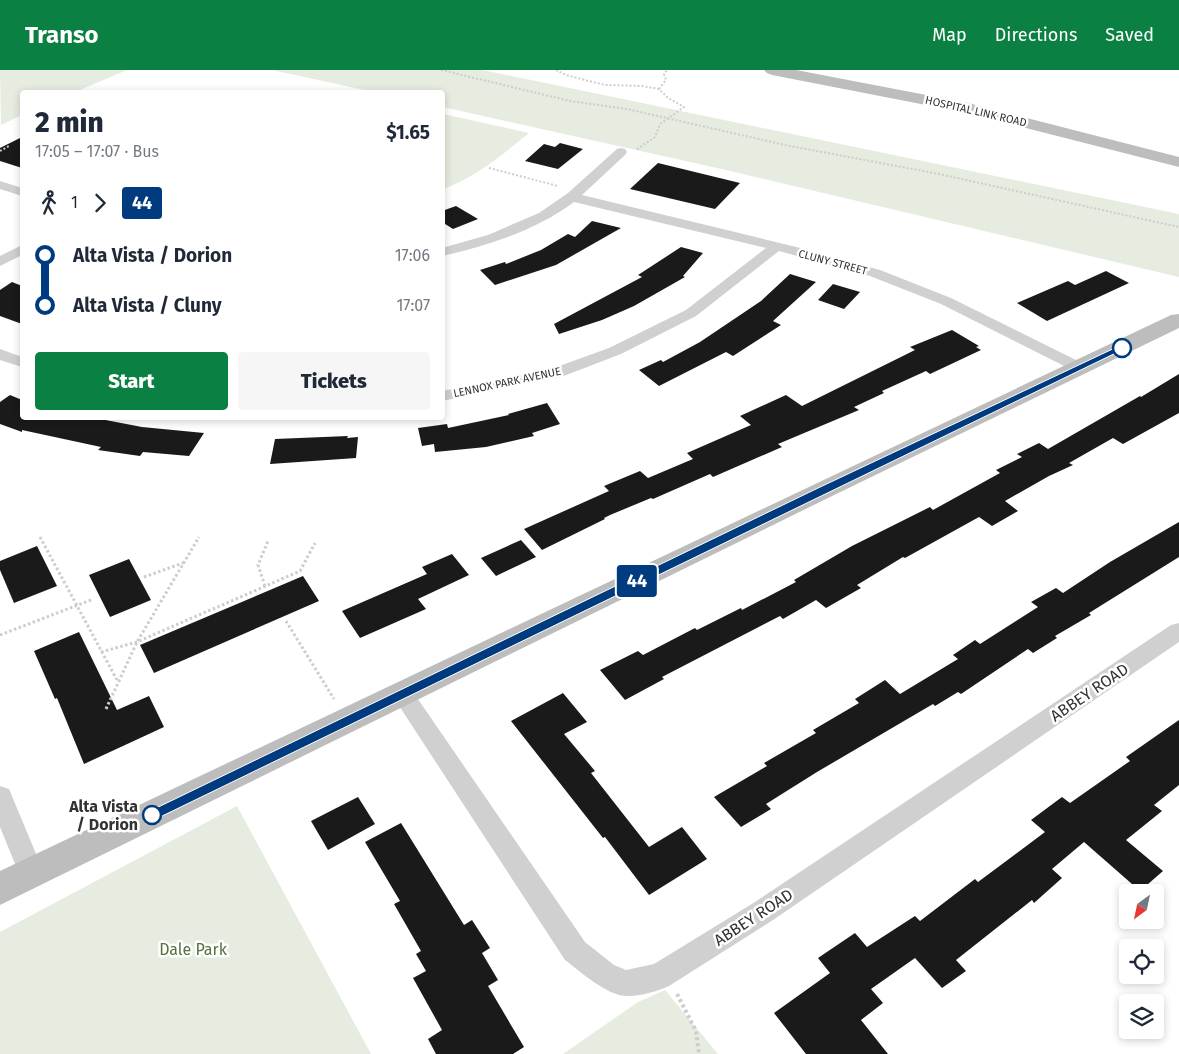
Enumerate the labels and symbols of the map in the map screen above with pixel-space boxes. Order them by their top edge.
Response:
street label: HOSPITAL LINK ROAD [924,93,1028,129]
street label: CLUNY STREET [797,247,869,278]
unlabelled marker [1112,338,1132,358]
street label: LENNOX PARK AVENUE [452,365,562,400]
line badge: 44 [614,565,660,597]
street label: ABBEY ROAD [1047,659,1132,725]
place label: Alta Vista / Dorion [68,797,138,834]
marker: Alta Vista / Dorion [142,805,162,825]
north arrow [1119,884,1164,929]
street label: ABBEY ROAD [710,885,796,950]
park label: Dale Park [159,940,228,959]

